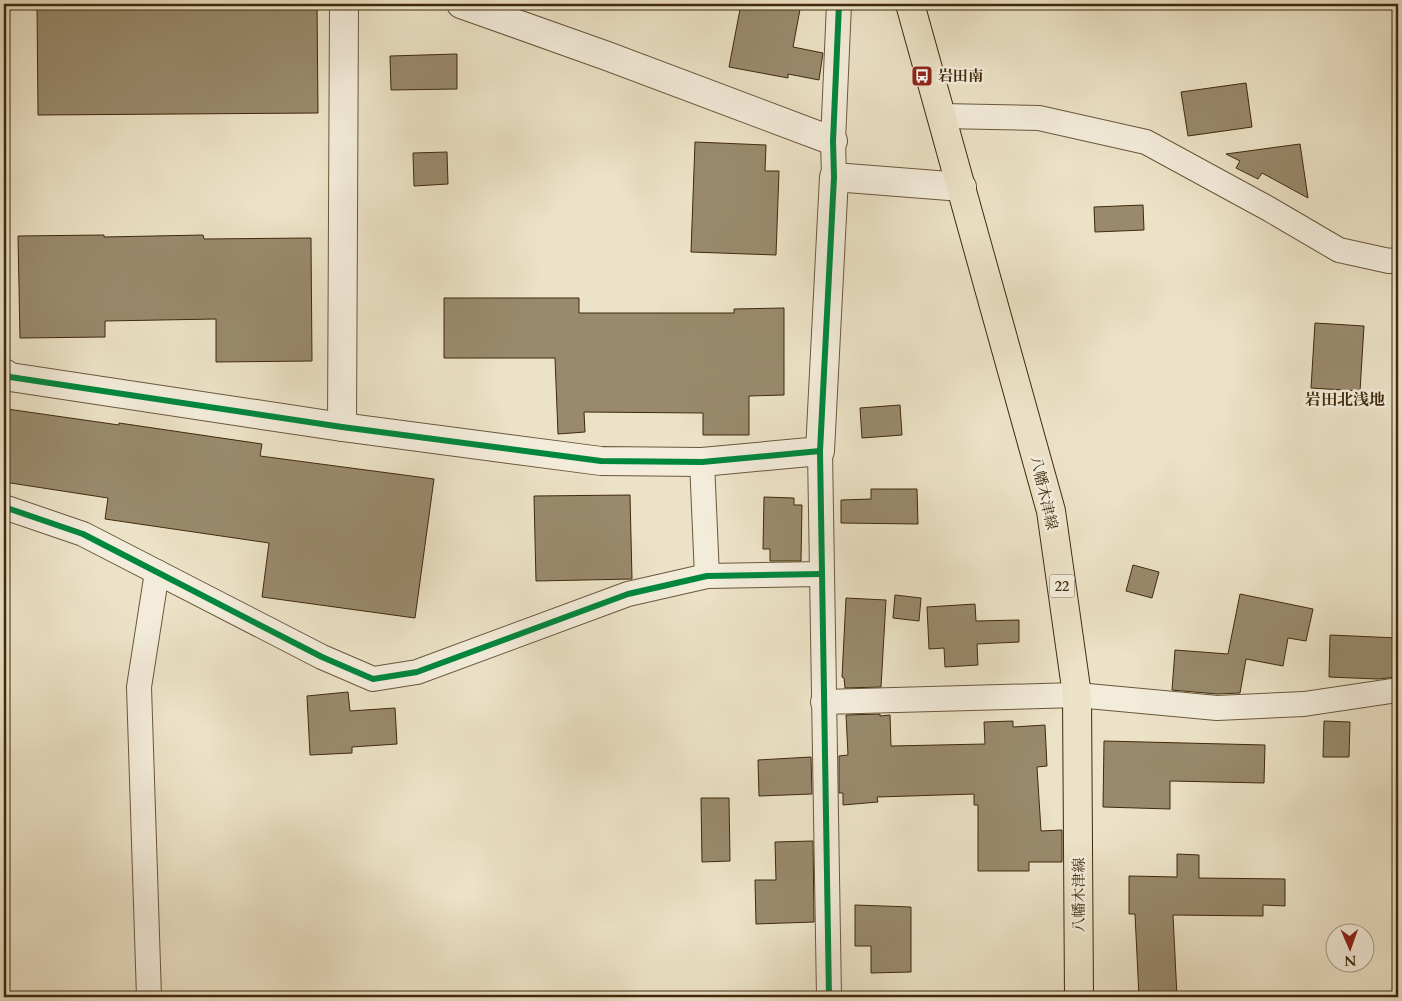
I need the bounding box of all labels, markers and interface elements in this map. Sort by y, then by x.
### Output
bus stop icon: 岩田南 [910,64,934,88]
place label: 岩田南 [938,66,983,86]
district label: 岩田北浅地 [1305,389,1385,411]
street label: 八幡木津線 [1026,454,1062,532]
road number: 22 [1050,574,1074,598]
street label: 八幡木津線 [1069,857,1089,933]
north arrow [1324,924,1374,974]
text: N [1344,951,1357,970]

